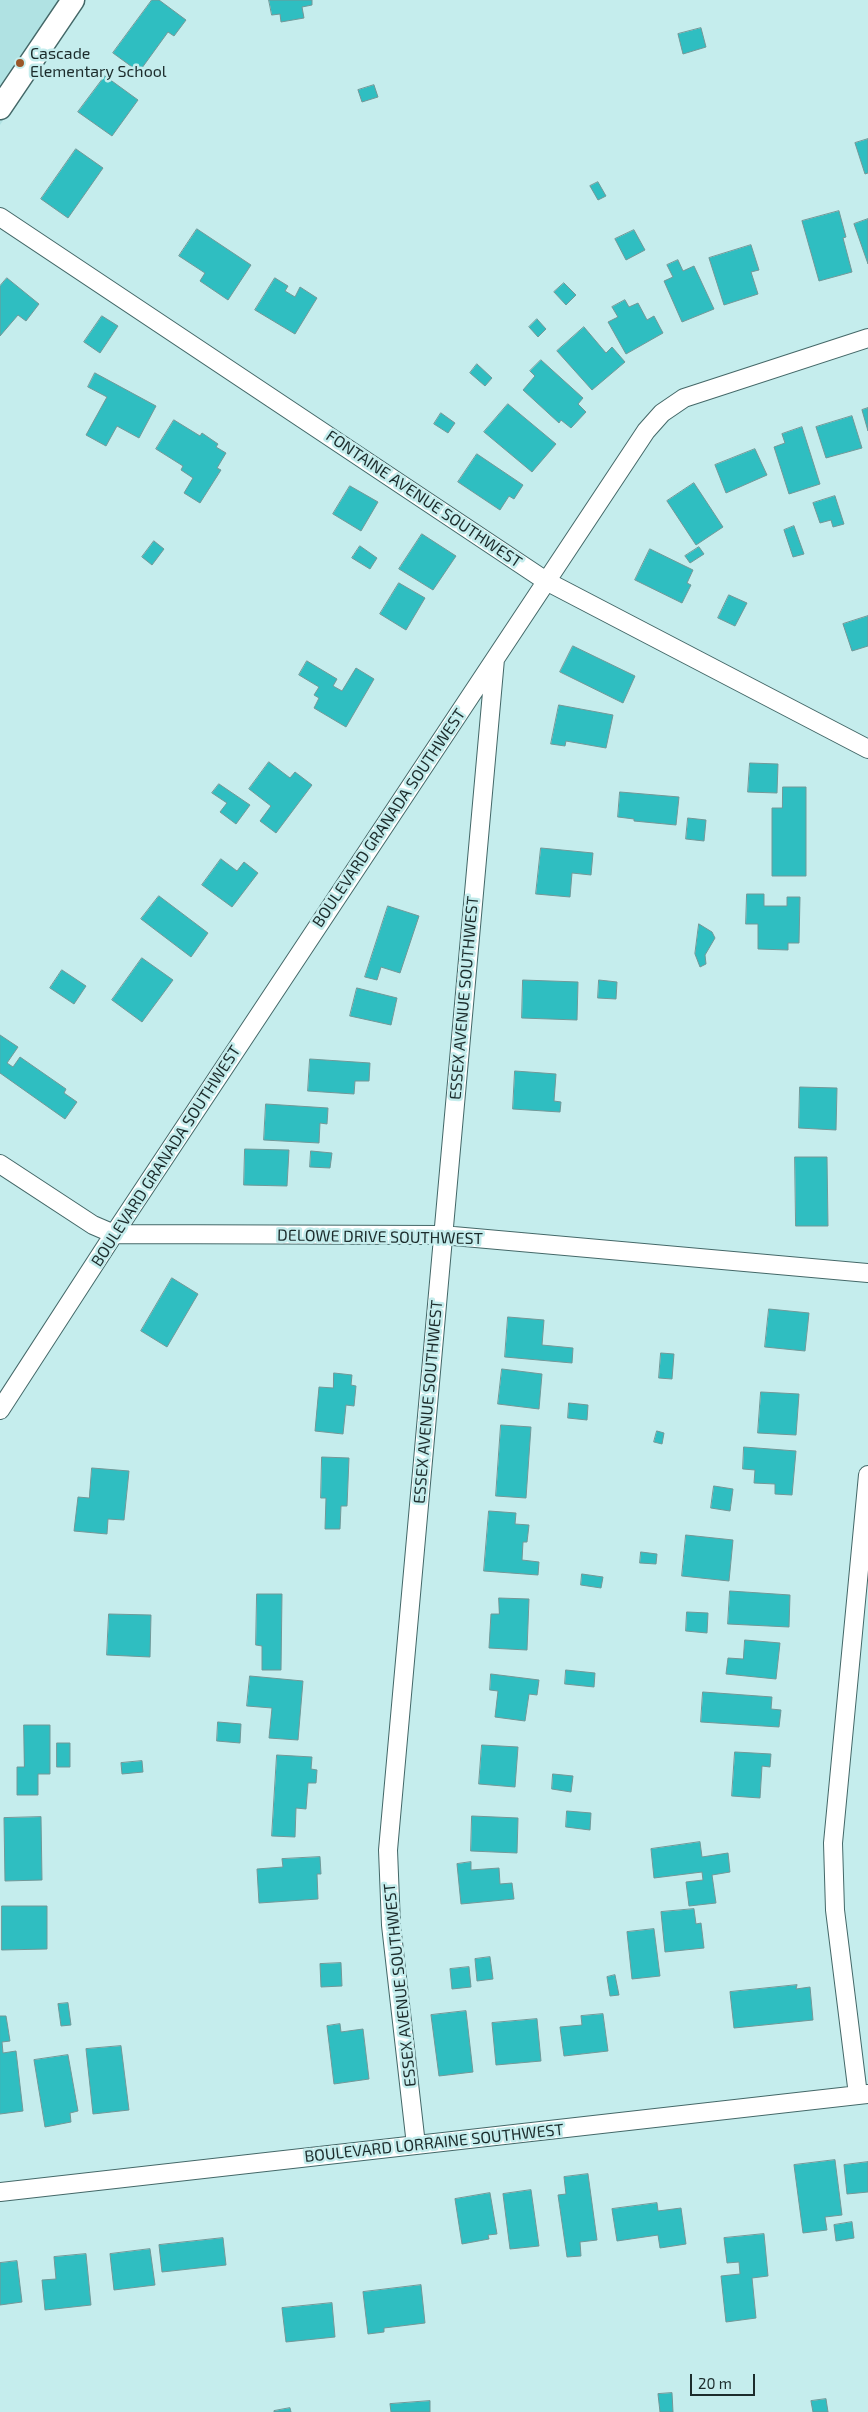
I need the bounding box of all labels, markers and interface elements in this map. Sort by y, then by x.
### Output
place label: Cascade Elementary School [30,44,167,82]
marker: Cascade Elementary School [14,57,26,69]
street label: FONTAINE AVENUE SOUTHWEST [322,426,526,572]
street label: BOULEVARD GRANADA SOUTHWEST [308,705,470,931]
street label: ESSEX AVENUE SOUTHWEST [446,895,482,1101]
street label: BOULEVARD GRANADA SOUTHWEST [87,1042,245,1270]
street label: DELOWE DRIVE SOUTHWEST [277,1226,483,1248]
street label: ESSEX AVENUE SOUTHWEST [410,1299,446,1505]
street label: ESSEX AVENUE SOUTHWEST [380,1882,420,2088]
street label: BOULEVARD LORRAINE SOUTHWEST [303,2120,565,2166]
scale bar [693,2364,758,2396]
text: 20 m [698,2374,732,2392]

